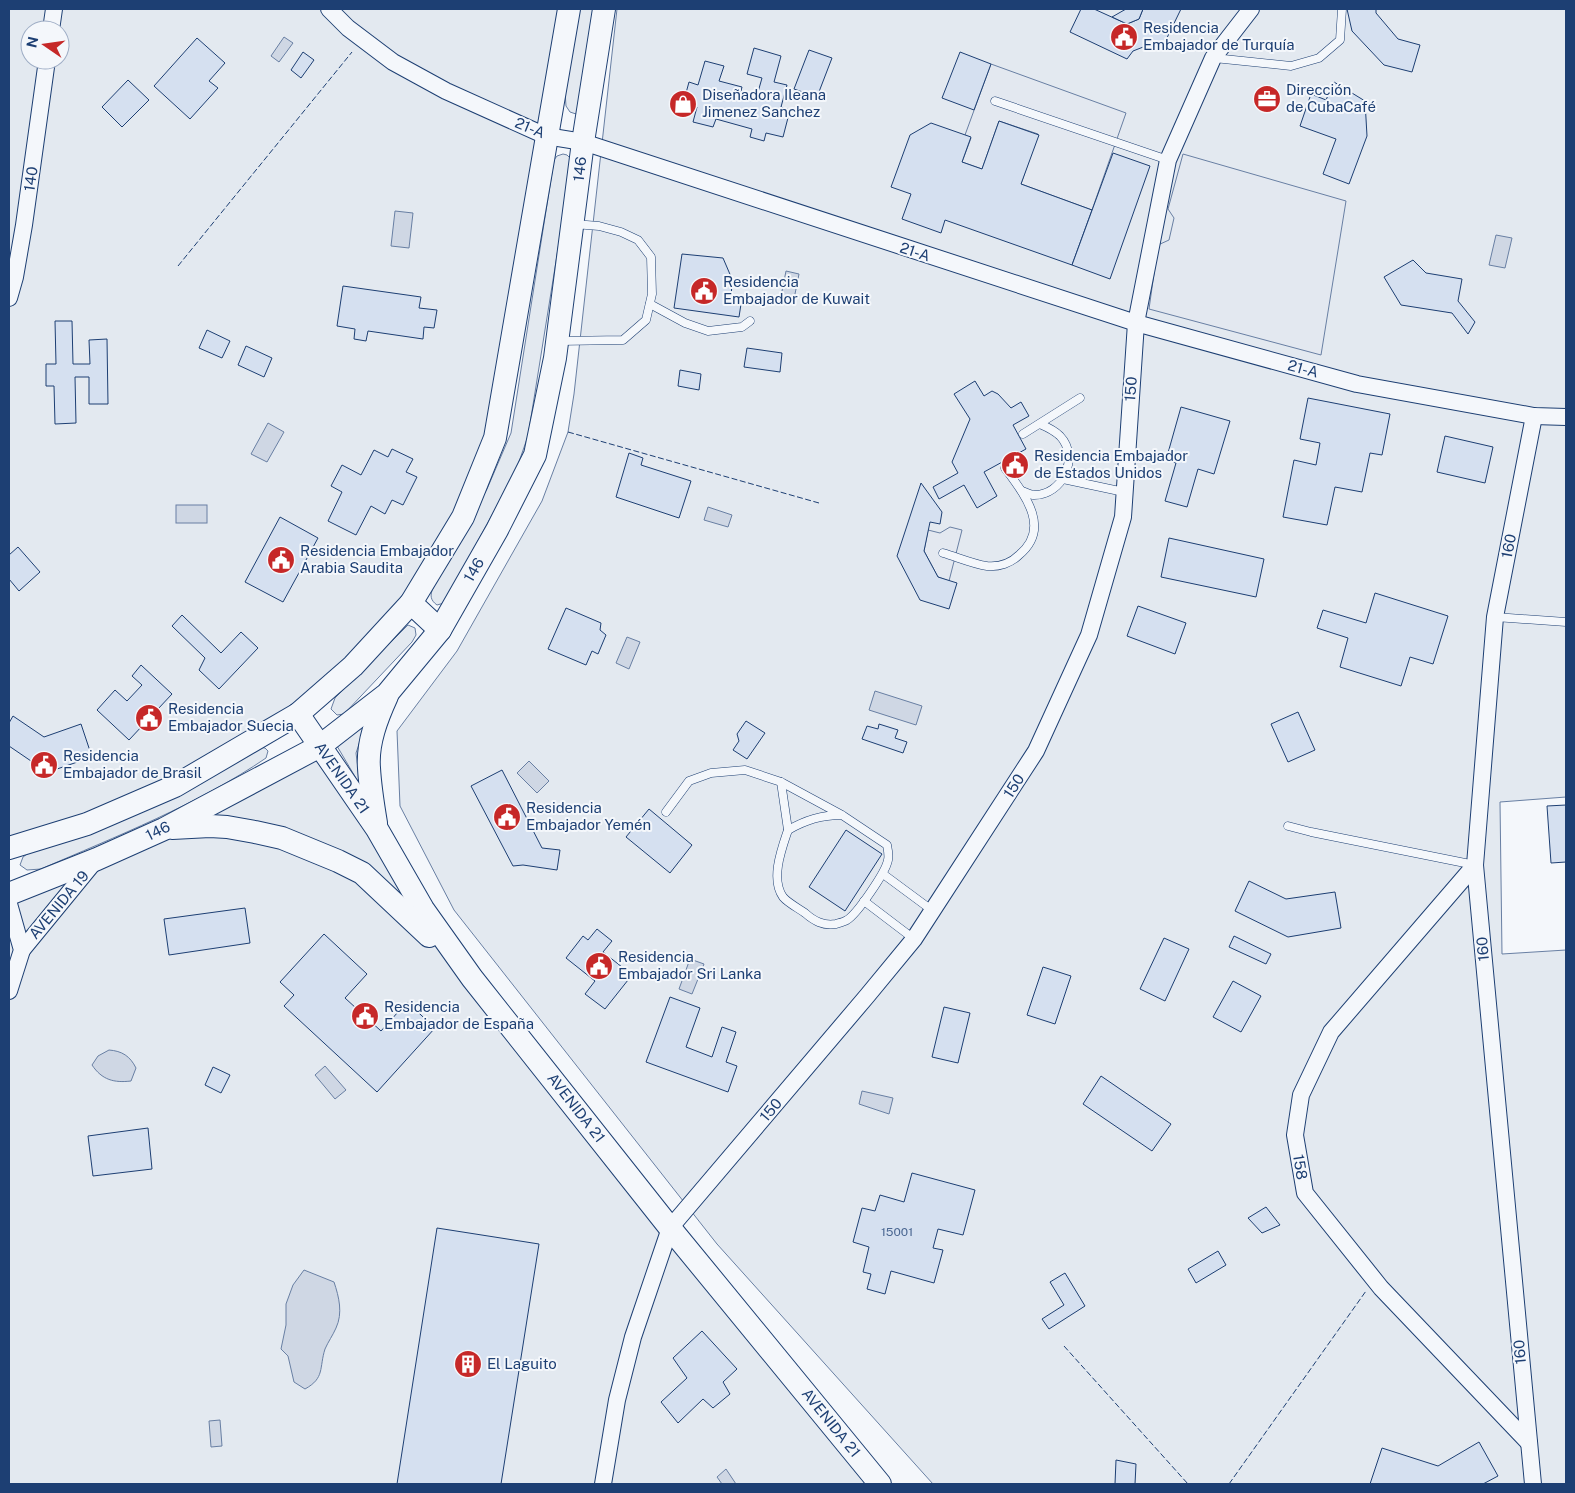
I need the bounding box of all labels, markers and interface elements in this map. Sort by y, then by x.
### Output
place label: Residencia Embajador de Turquía [1143,19,1294,53]
north arrow [20,20,70,70]
public building icon: Residencia Embajador de Turquía [1109,22,1139,52]
text: N [23,35,41,49]
place label: Dirección de CubaCafé [1286,81,1376,115]
office icon: Dirección de CubaCafé [1252,84,1282,114]
place label: Diseñadora Ileana Jimenez Sanchez [702,86,826,120]
shop icon: Diseñadora Ileana Jimenez Sanchez [668,89,698,119]
street label: 21-A [513,114,548,141]
street label: 146 [570,156,589,182]
street label: 140 [20,166,41,192]
street label: 21-A [898,239,933,265]
place label: Residencia Embajador de Kuwait [723,273,870,307]
public building icon: Residencia Embajador de Kuwait [689,276,719,306]
street label: 21-A [1286,356,1321,381]
street label: 150 [1121,376,1140,402]
place label: Residencia Embajador de Estados Unidos [1034,447,1188,481]
public building icon: Residencia Embajador de Estados Unidos [1000,450,1030,480]
street label: 160 [1498,532,1519,560]
place label: Residencia Embajador Arabia Saudita [300,542,454,576]
public building icon: Residencia Embajador Arabia Saudita [266,545,296,575]
street label: 146 [460,555,487,585]
place label: Residencia Embajador Suecia [168,700,294,734]
public building icon: Residencia Embajador Suecia [134,703,164,733]
street label: AVENIDA 21 [312,739,373,817]
place label: Residencia Embajador de Brasil [63,747,202,781]
public building icon: Residencia Embajador de Brasil [29,750,59,780]
street label: 150 [1000,771,1027,801]
place label: Residencia Embajador Yemén [526,799,651,833]
public building icon: Residencia Embajador Yemén [492,802,522,832]
street label: 146 [143,817,173,844]
street label: AVENIDA 19 [25,867,92,942]
street label: 160 [1473,936,1492,962]
place label: Residencia Embajador Sri Lanka [618,948,762,982]
public building icon: Residencia Embajador Sri Lanka [584,951,614,981]
place label: Residencia Embajador de España [384,998,534,1032]
public building icon: Residencia Embajador de España [350,1001,380,1031]
street label: AVENIDA 21 [544,1070,609,1146]
street label: 150 [756,1095,785,1125]
street label: 158 [1290,1153,1311,1181]
house number: 15001 [881,1225,913,1239]
street label: 160 [1510,1339,1529,1365]
building icon: El Laguito [453,1349,483,1379]
place label: El Laguito [487,1355,557,1372]
street label: AVENIDA 21 [799,1385,864,1460]

